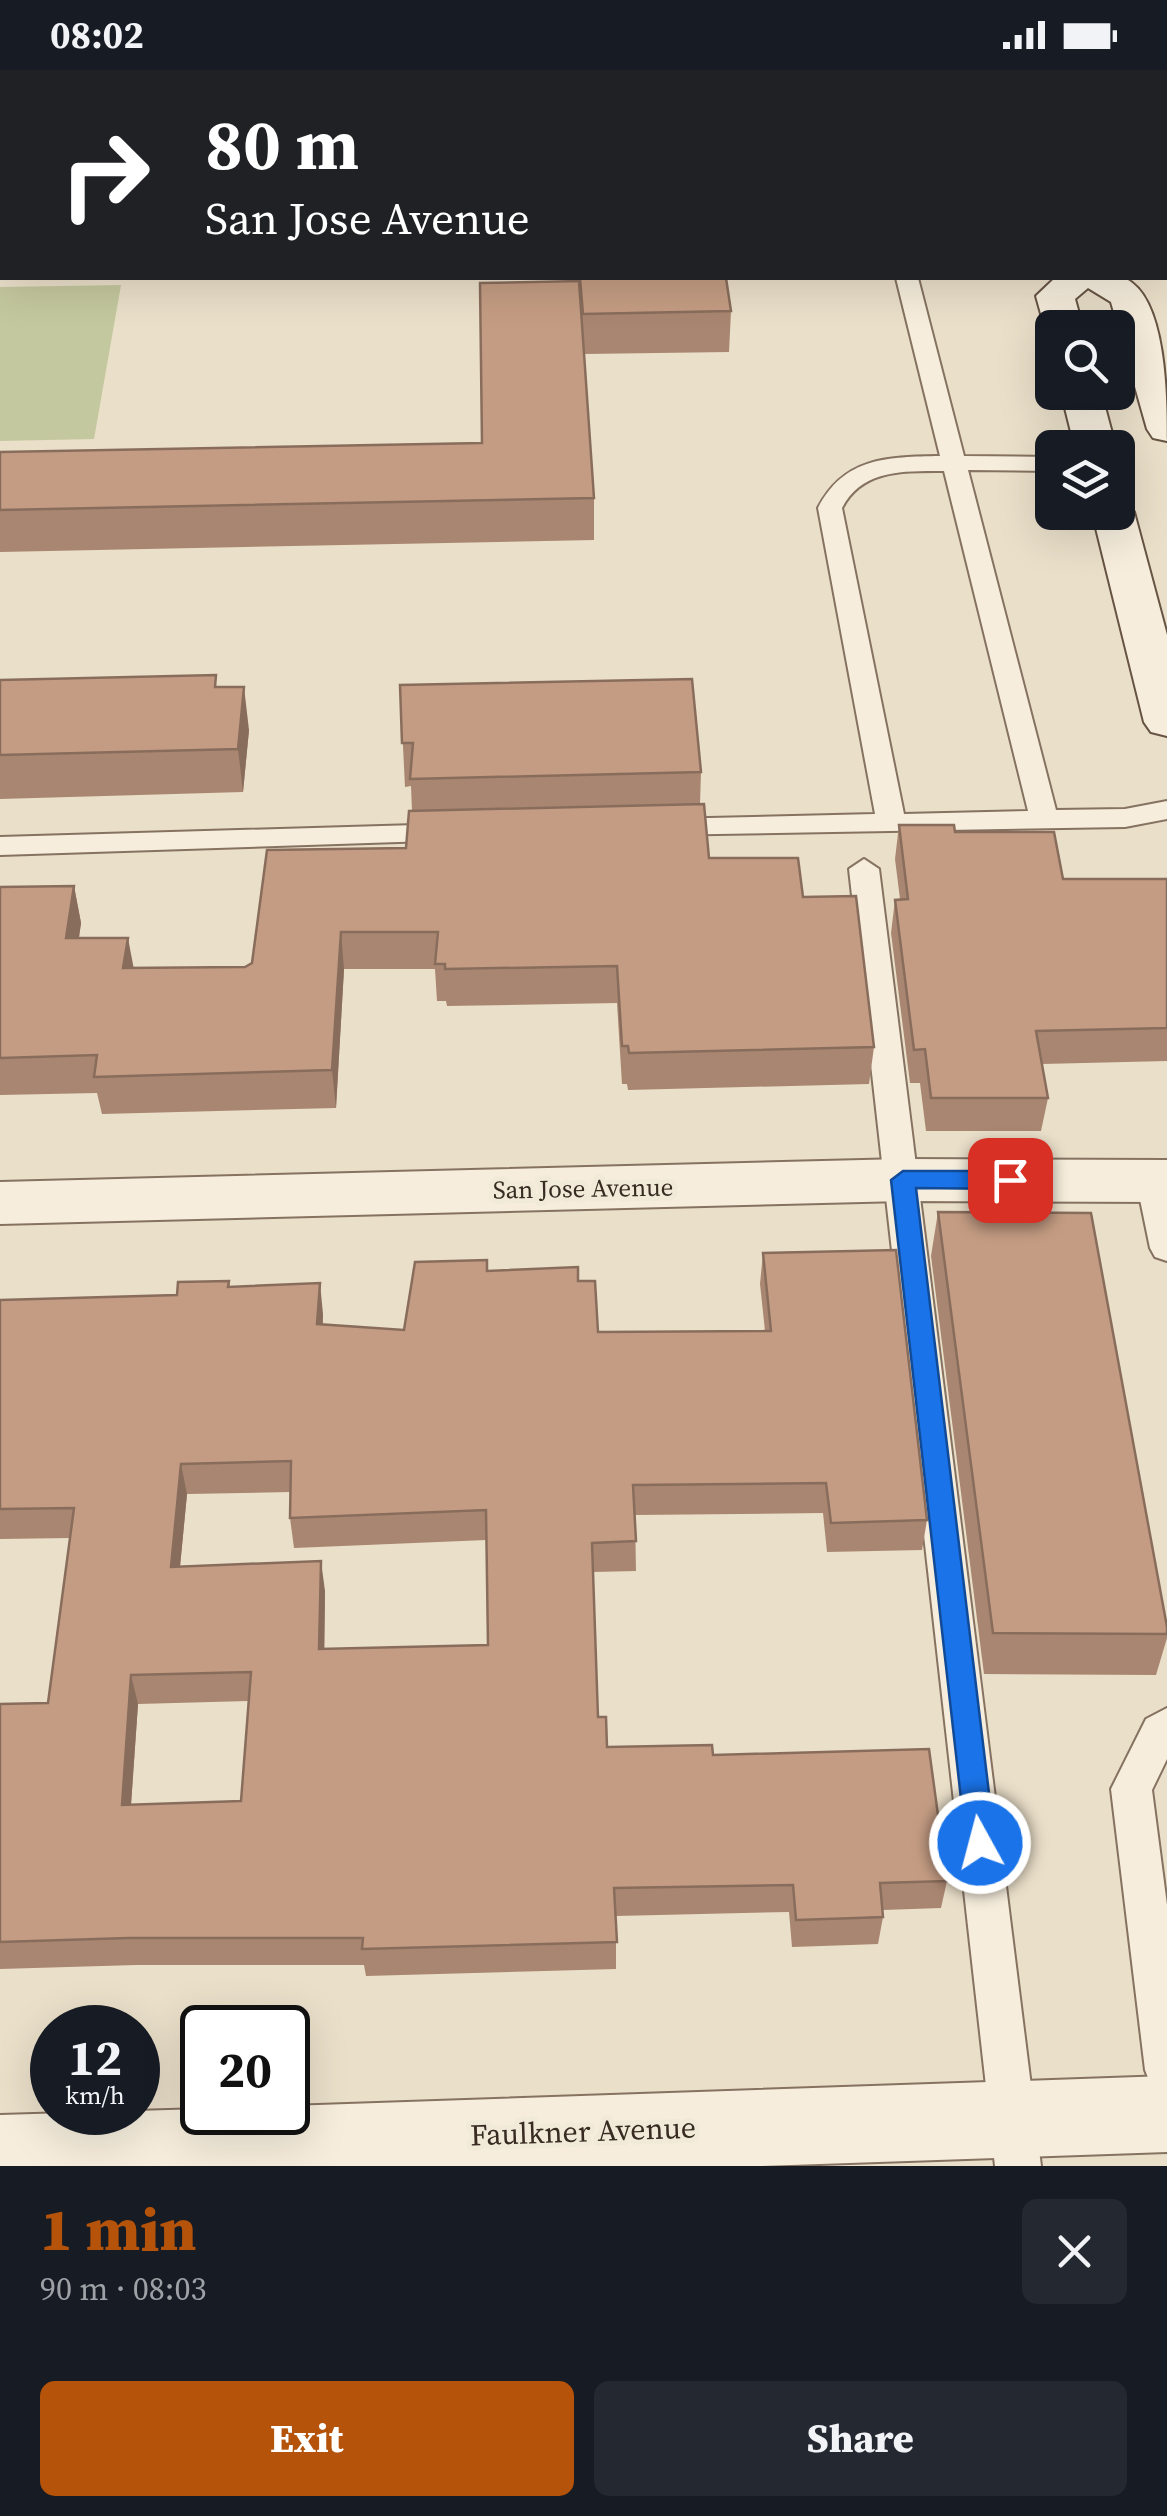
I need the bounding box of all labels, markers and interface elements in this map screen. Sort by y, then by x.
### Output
text: 08:02 [50,9,144,61]
text: 80 m [205,96,359,192]
icon: right [40,110,170,240]
text: San Jose Avenue [205,187,530,249]
map controls [1035,310,1135,530]
button: search [1035,310,1135,410]
button: layers [1035,430,1135,530]
pin [968,1138,1053,1223]
icon: arrive [983,1153,1038,1208]
street label: San Jose Avenue [492,1169,674,1207]
position arrow [928,1791,1032,1895]
speed limit sign: 20 [180,2005,310,2135]
text: 12 [68,2023,122,2092]
text: km/h [65,2078,125,2112]
street label: Faulkner Avenue [469,2107,697,2155]
text: 1 min [40,2188,196,2270]
button: close [1022,2199,1127,2304]
text: 90 m · 08:03 [40,2267,206,2311]
button: Exit [40,2381,574,2496]
button: Share [594,2381,1127,2496]

